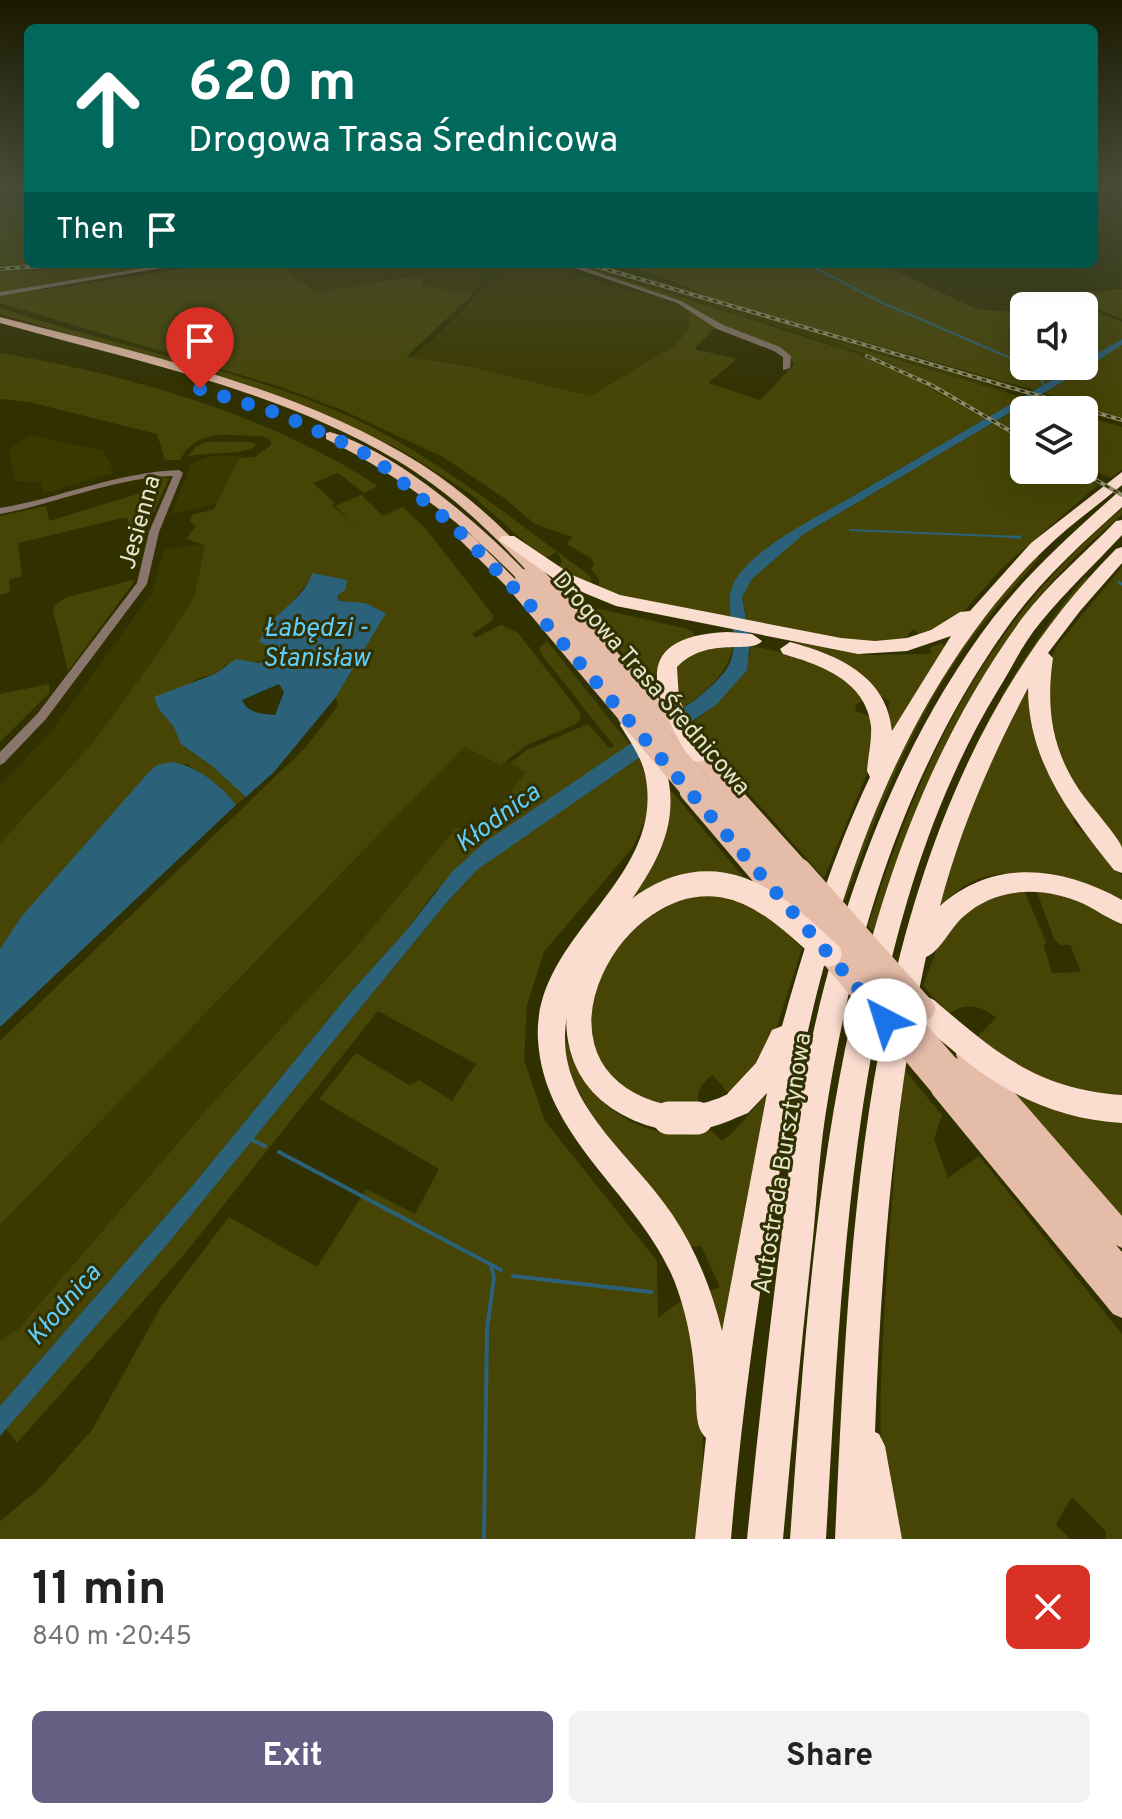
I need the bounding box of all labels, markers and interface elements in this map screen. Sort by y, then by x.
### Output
text: 620 m [188,50,357,120]
icon: ahead [56,56,160,160]
text: Drogowa Trasa Średnicowa [188,119,618,165]
icon: arrive [140,208,184,252]
text: Then [56,212,124,249]
map controls [1010,292,1098,484]
button: sound [1010,292,1098,380]
pin [166,307,234,389]
icon: arrive [178,319,222,363]
button: layers [1010,396,1098,484]
street label: Jesienna [113,472,169,573]
street label: Drogowa Trasa Średnicowa [545,565,757,802]
water label: Łabędzi - Stanisław [263,613,372,676]
water label: Kłodnica [449,777,548,861]
position arrow [843,978,927,1062]
street label: Autostrada Bursztynowa [748,1030,819,1296]
water label: Kłodnica [21,1258,110,1353]
text: 11 min [32,1561,166,1621]
button: close [1006,1565,1090,1649]
text: 840 m · 20:45 [32,1621,192,1654]
button: Exit [32,1711,553,1803]
button: Share [569,1711,1090,1803]

